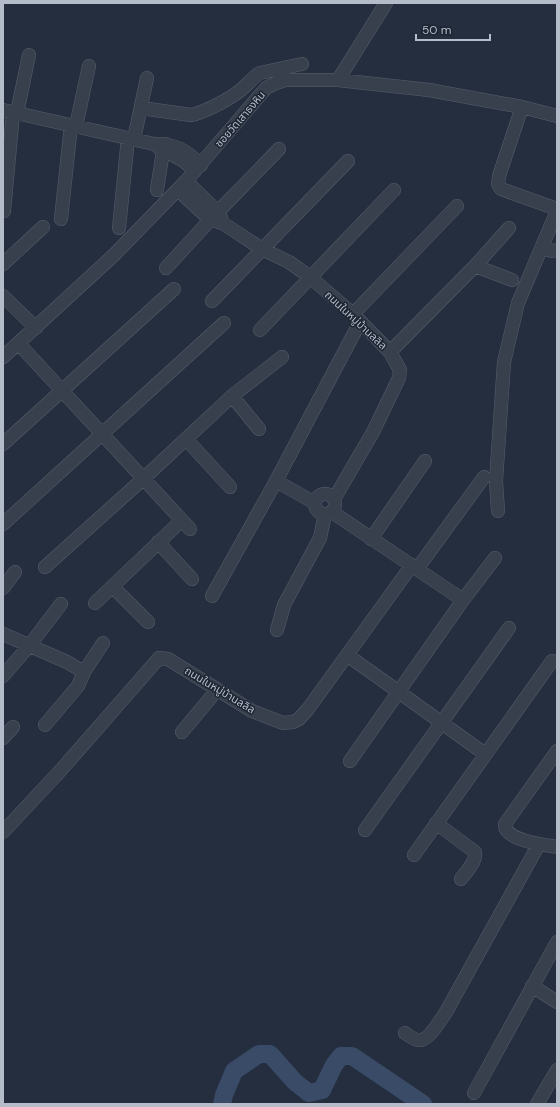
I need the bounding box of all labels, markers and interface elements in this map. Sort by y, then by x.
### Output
scale bar [416,16,490,42]
text: 50 m [422,22,451,38]
street label: ซอยวัดเสาธงหิน [212,88,268,150]
street label: ถนนในหมู่บ้านลลิล [322,288,390,352]
street label: ถนนในหมู่บ้านลลิล [182,663,258,717]

